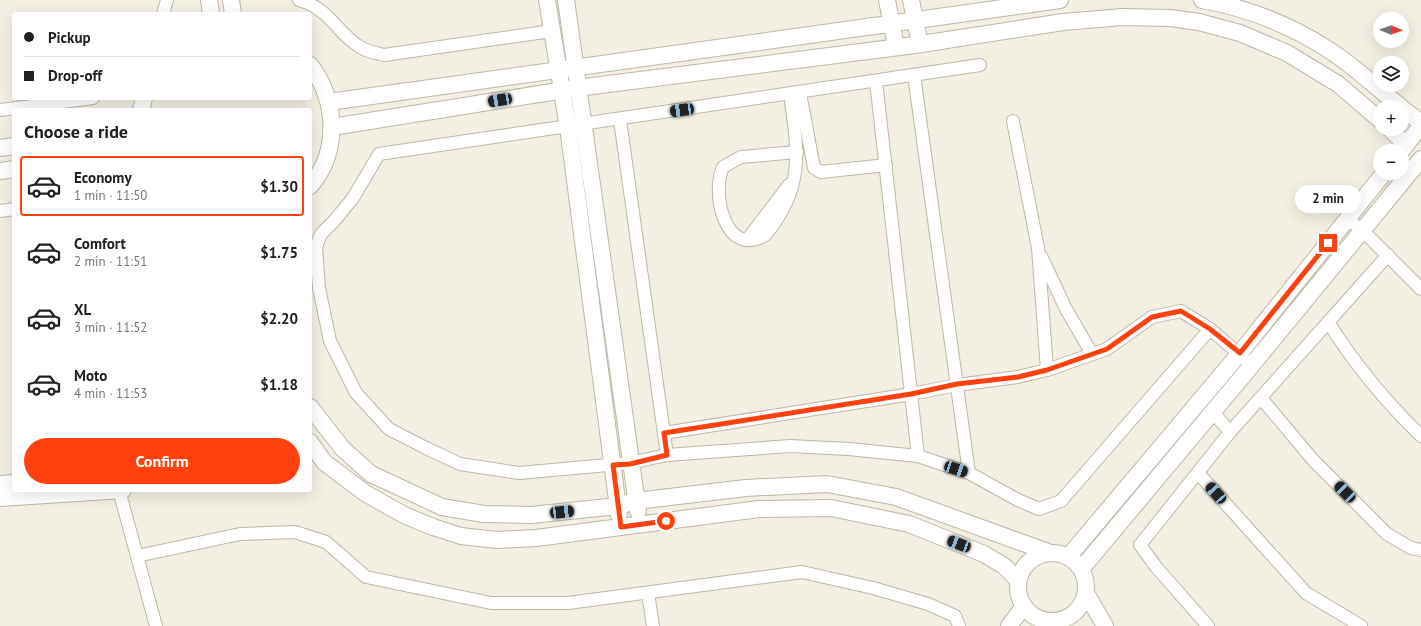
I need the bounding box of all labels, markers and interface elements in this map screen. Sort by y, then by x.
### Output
north arrow [1373,12,1409,48]
map controls [1373,12,1409,180]
text: Pickup [48,28,91,47]
button: layers [1373,56,1409,92]
text: Drop-off [48,66,102,85]
car [487,92,513,108]
button: + [1373,100,1409,136]
car [669,102,695,118]
text: Choose a ride [24,120,128,143]
button: − [1373,144,1409,180]
icon: car [26,168,62,204]
text: Economy [74,168,132,187]
text: $1.30 [260,177,298,196]
callout: 2 min [1295,185,1361,213]
text: 1 min · 11:50 [74,187,147,204]
text: 2 min [1312,190,1344,207]
icon: car [26,234,62,270]
text: Comfort [74,234,126,253]
route end [1319,234,1337,252]
text: $1.75 [260,243,298,262]
text: 2 min · 11:51 [74,253,147,270]
icon: car [26,300,62,336]
text: XL [74,300,91,319]
text: $2.20 [260,309,298,328]
text: 3 min · 11:52 [74,319,147,336]
icon: car [26,366,62,402]
text: Moto [74,366,107,385]
text: $1.18 [260,375,298,394]
text: 4 min · 11:53 [74,385,147,402]
button: Confirm [24,438,300,484]
car [943,460,969,478]
car [1332,479,1358,505]
car [1204,480,1228,506]
car [549,505,575,519]
route start [657,512,675,530]
car [946,534,972,554]

